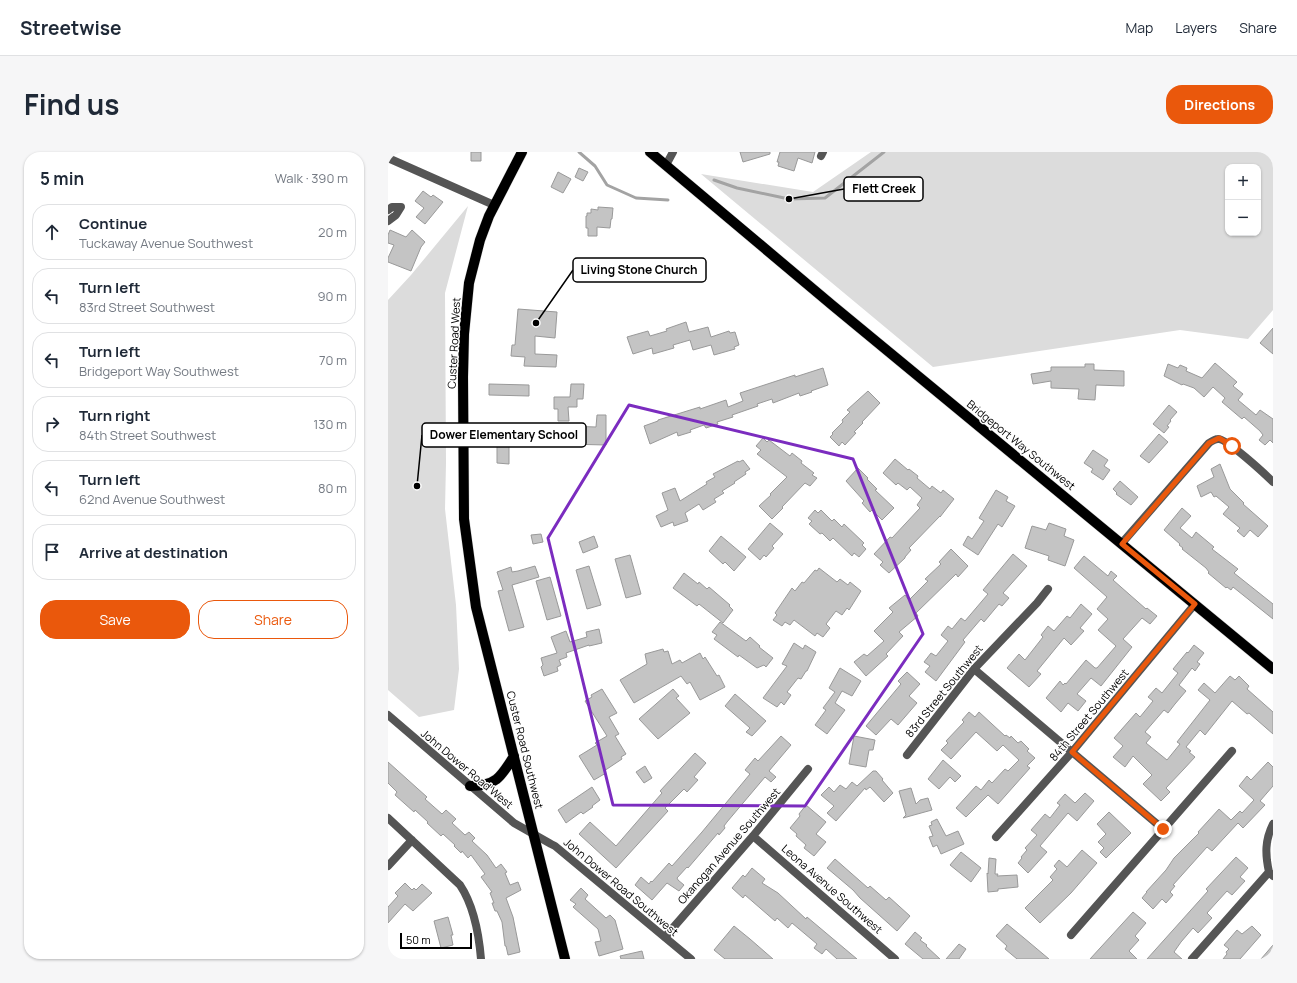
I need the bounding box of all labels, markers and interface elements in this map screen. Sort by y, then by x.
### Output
text: Streetwise [20,15,122,41]
text: Map [1125,18,1153,37]
text: Layers [1175,18,1217,37]
text: Share [1239,18,1277,37]
text: Find us [24,85,119,123]
button: Directions [1166,85,1273,124]
map controls [1225,164,1261,236]
button: + [1225,164,1261,200]
text: 5 min [40,167,84,190]
text: Walk · 390 m [275,169,348,187]
callout: Flett Creek [844,177,923,201]
text: Flett Creek [852,180,916,197]
button: − [1225,200,1261,236]
text: Continue [79,213,147,234]
icon: ahead [41,221,63,243]
text: 20 m [318,223,347,241]
text: Tuckaway Avenue Southwest [79,234,253,252]
callout: Living Stone Church [573,258,706,282]
text: Living Stone Church [580,261,698,278]
text: Turn left [79,277,141,298]
icon: left [41,285,63,307]
text: 90 m [317,287,347,305]
street label: Custer Road West [444,297,463,389]
text: 83rd Street Southwest [79,298,215,316]
text: Turn left [79,341,141,362]
icon: left [41,349,63,371]
text: 70 m [319,351,347,369]
text: Bridgeport Way Southwest [79,362,239,380]
street label: Bridgeport Way Southwest [964,396,1079,493]
text: Turn right [79,405,150,426]
icon: right [41,413,63,435]
text: 130 m [313,415,347,433]
callout: Dower Elementary School [422,423,586,447]
text: 84th Street Southwest [79,426,216,444]
text: Dower Elementary School [430,426,578,443]
route start [1223,437,1241,455]
text: Turn left [79,469,141,490]
icon: left [41,477,63,499]
text: 80 m [318,479,347,497]
text: 62nd Avenue Southwest [79,490,225,508]
icon: arrive [41,541,63,563]
text: Arrive at destination [79,542,228,563]
button: Save [40,600,190,639]
button: Share [198,600,348,639]
street label: 83rd Street Southwest [902,641,986,740]
street label: 84th Street Southwest [1046,665,1132,764]
street label: Custer Road Southwest [504,689,547,810]
street label: John Dower Road West [418,726,517,812]
street label: Okanogan Avenue Southwest [674,784,783,907]
route end [1154,820,1172,838]
street label: John Dower Road Southwest [561,834,682,939]
street label: Leona Avenue Southwest [779,841,886,937]
scale bar [400,931,472,950]
text: 50 m [406,932,431,947]

